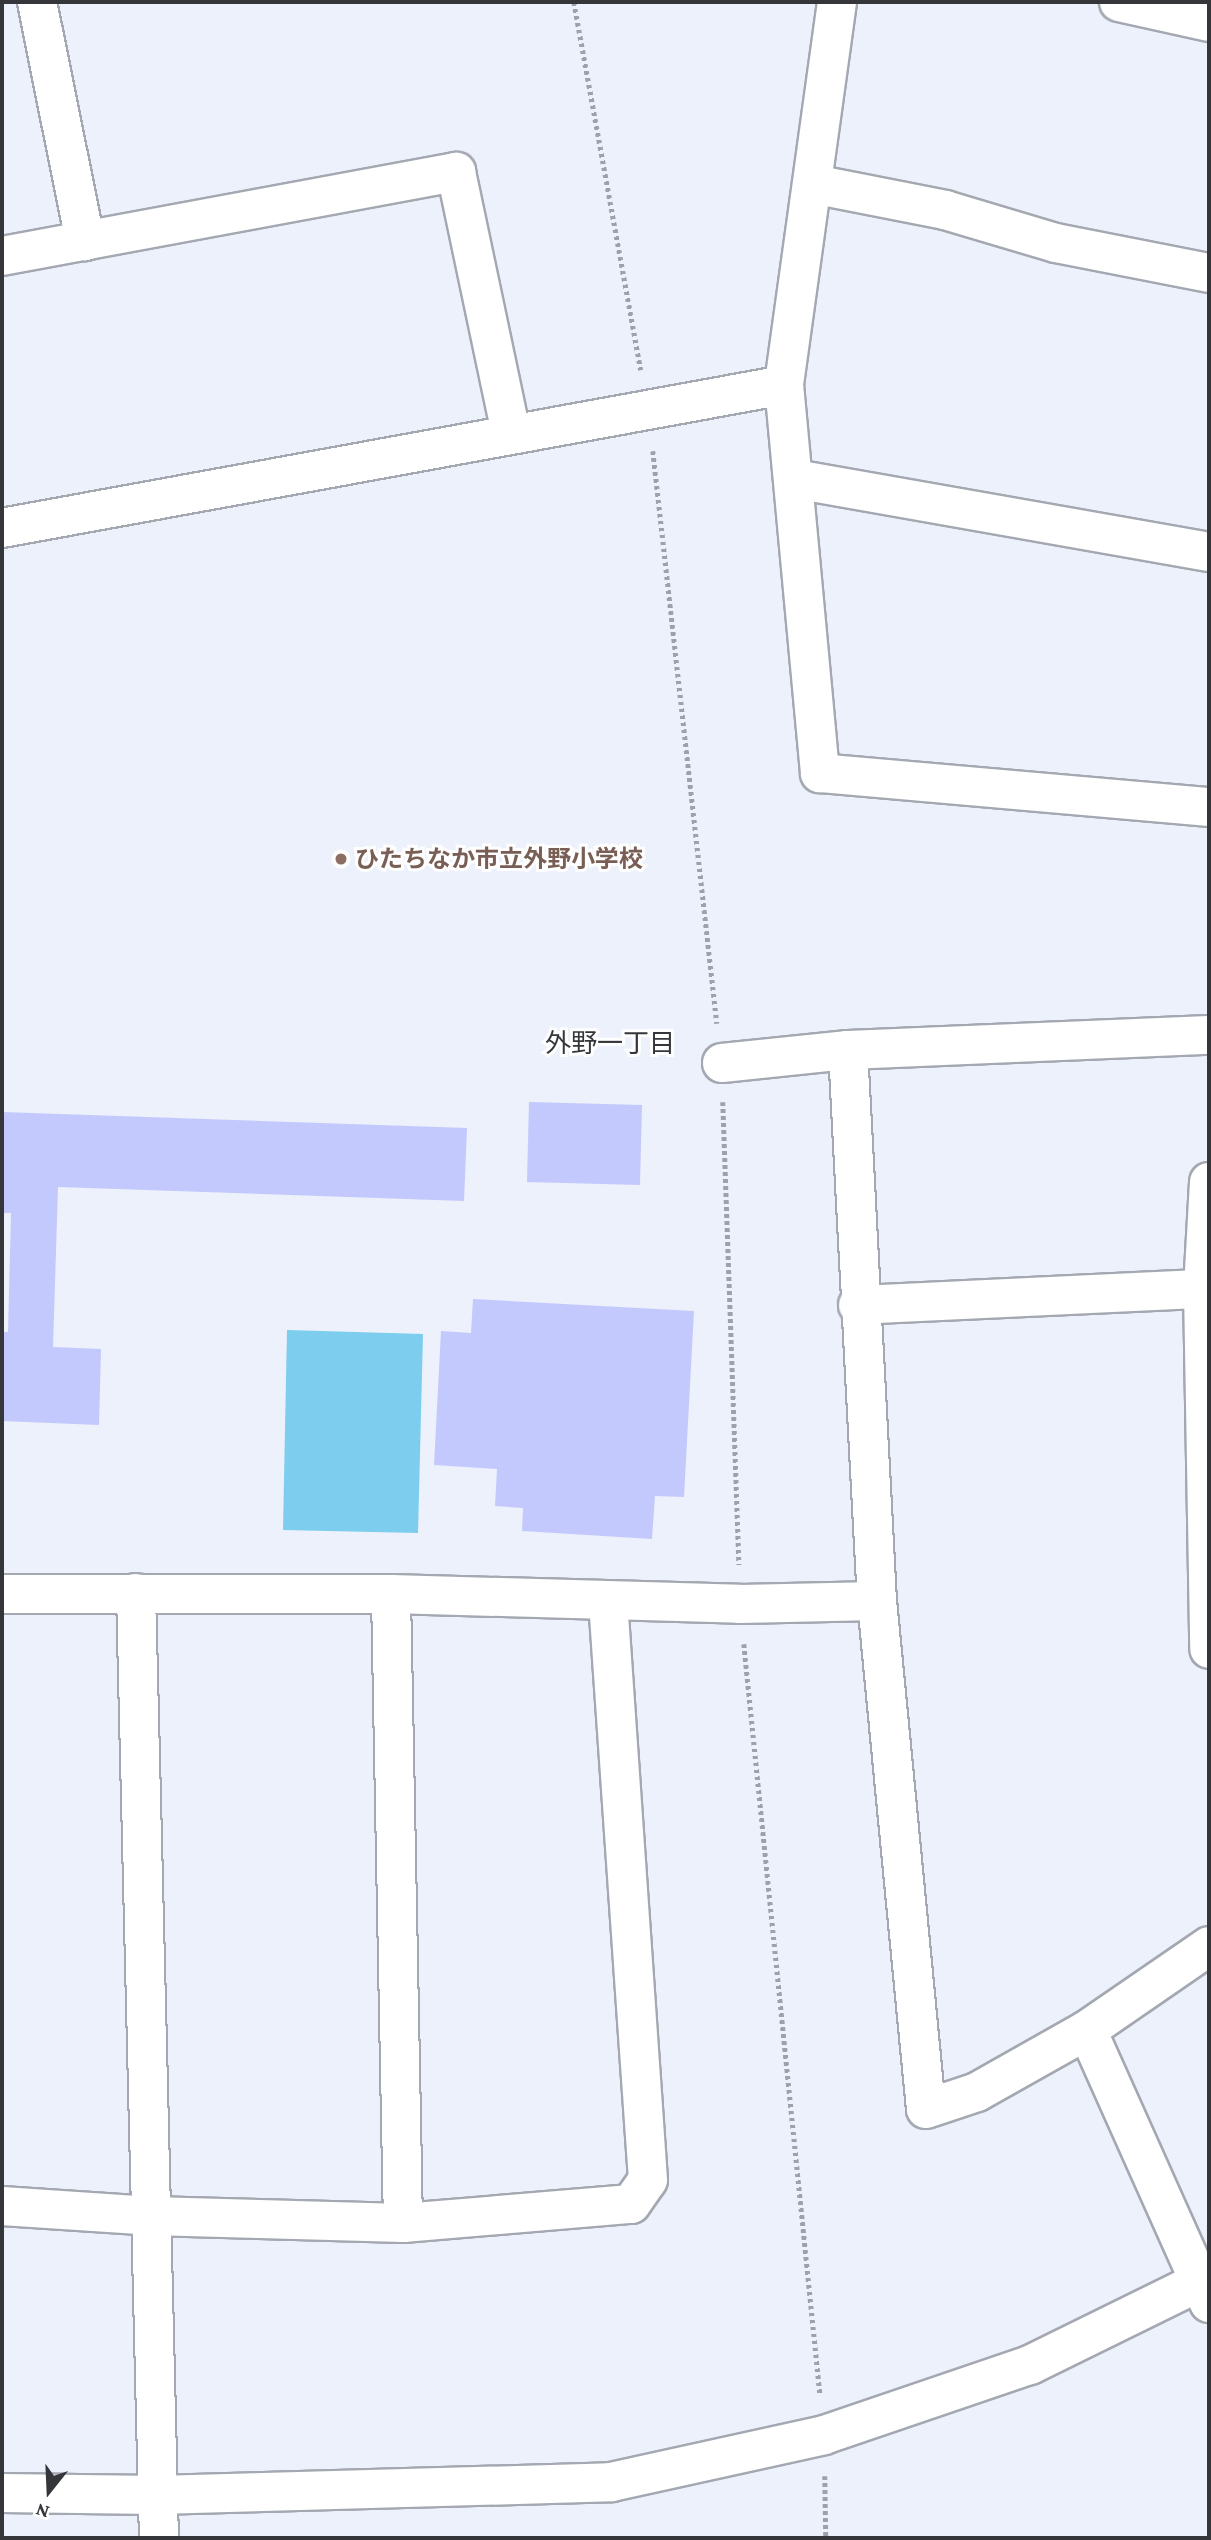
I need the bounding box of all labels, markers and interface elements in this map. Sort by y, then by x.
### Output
place label: ひたちなか市立外野小学校 [355,845,643,873]
marker: ひたちなか市立外野小学校 [333,851,349,867]
district label: 外野一丁目 [545,1028,675,1060]
north arrow [14,2456,84,2526]
text: N [33,2499,52,2523]

